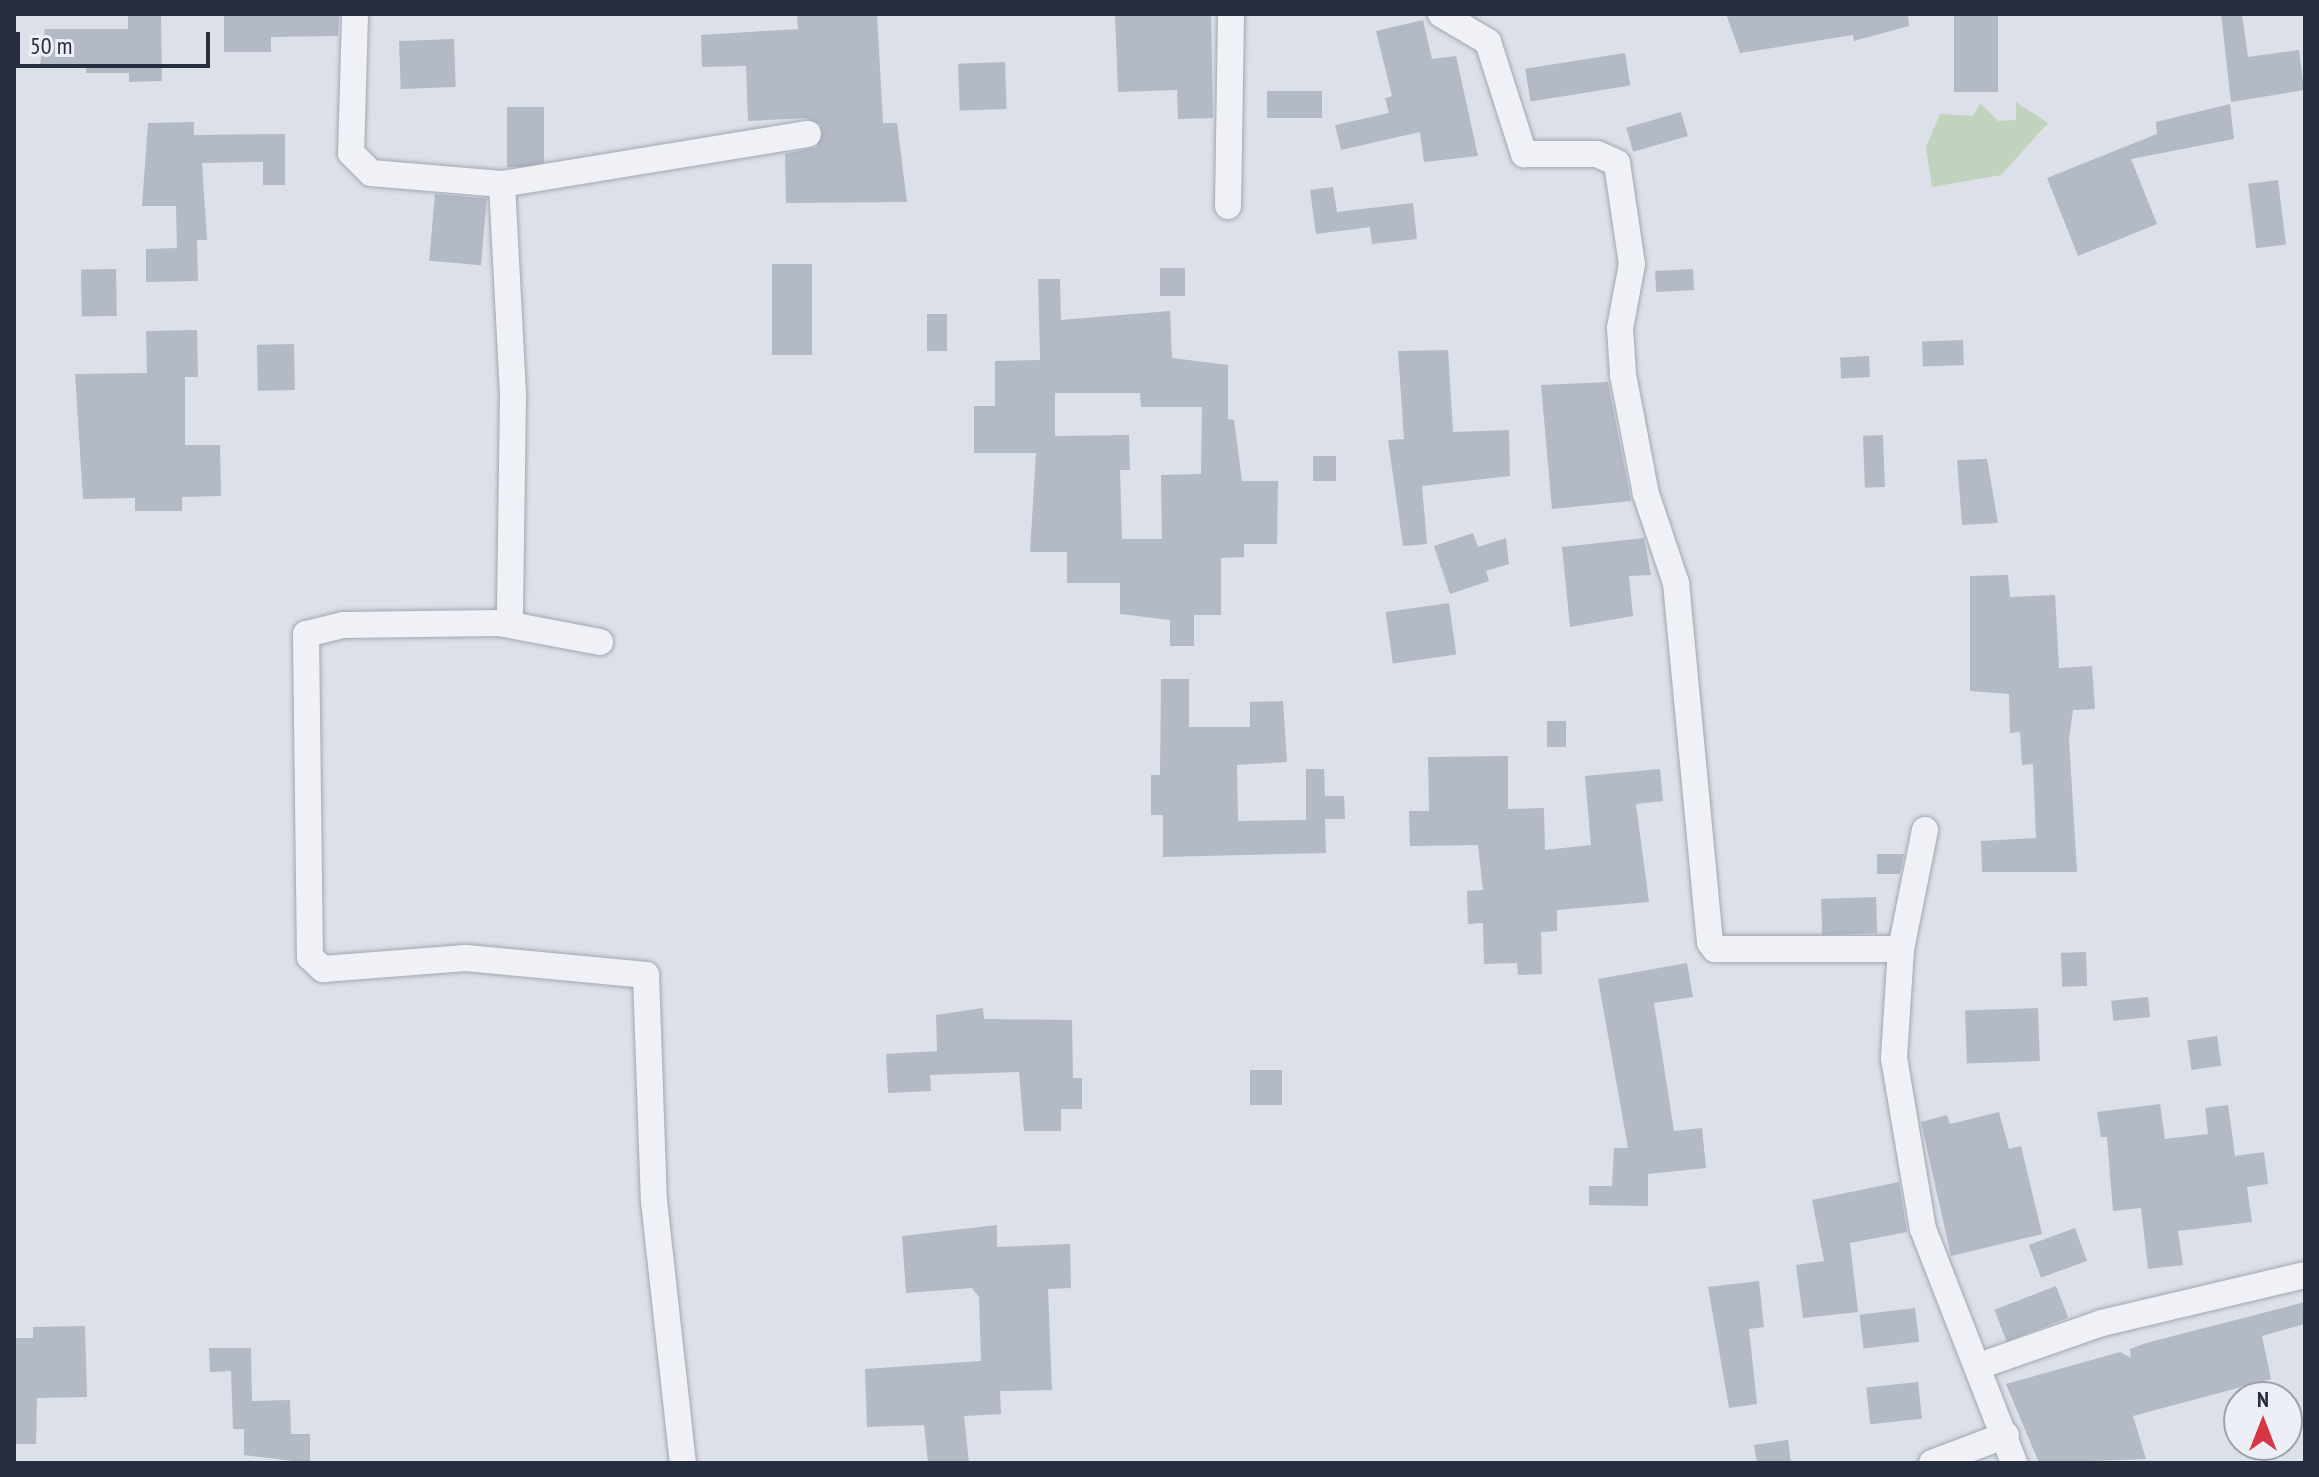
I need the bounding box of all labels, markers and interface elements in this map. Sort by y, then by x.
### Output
scale bar [20,16,214,66]
text: 50 m [30,30,72,61]
north arrow [2223,1381,2303,1461]
text: N [2257,1385,2269,1413]

